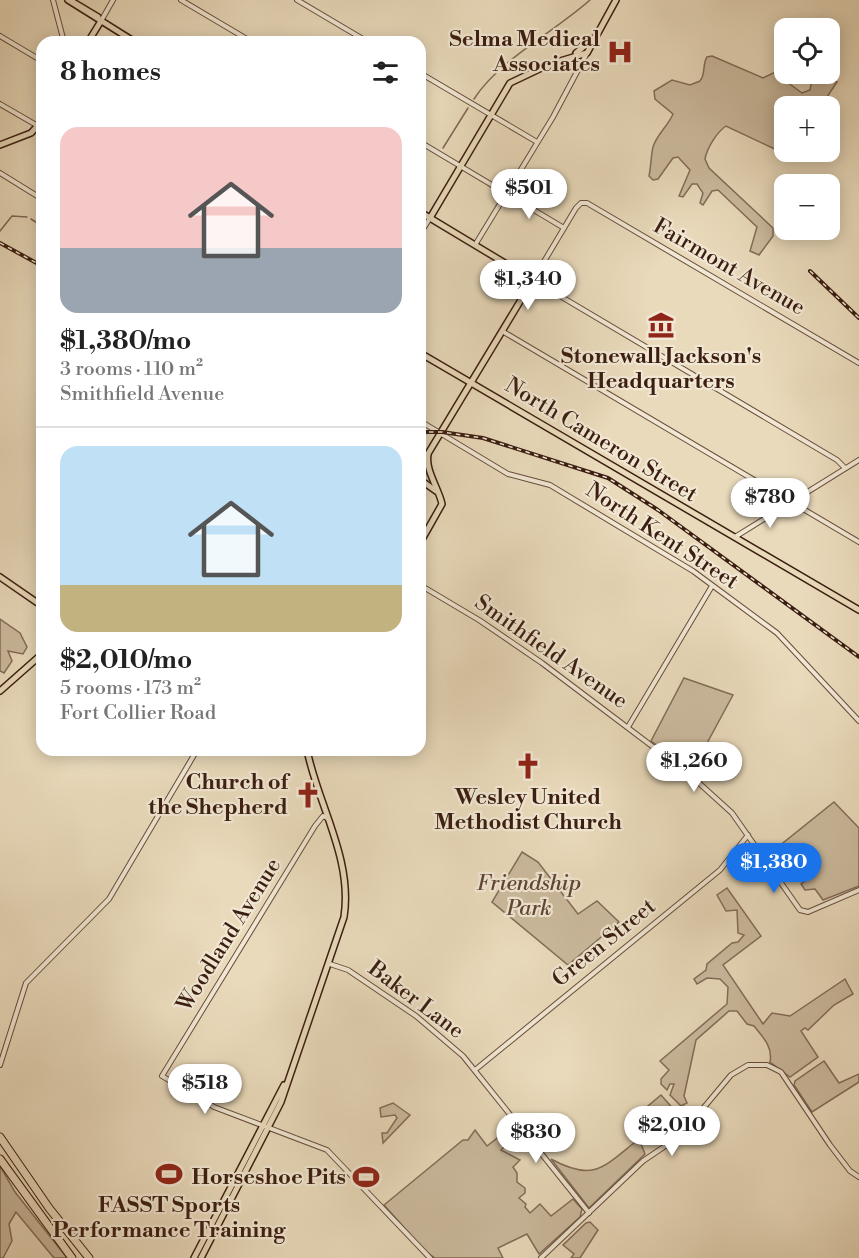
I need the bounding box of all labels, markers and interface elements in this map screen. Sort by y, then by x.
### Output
map controls [774,18,840,240]
button: locate [774,18,840,84]
place label: Selma Medical Associates [449,26,600,78]
hospital icon: Selma Medical Associates [605,37,635,67]
text: 8 homes [60,56,161,88]
icon: filters [369,56,402,89]
button: + [774,96,840,162]
icon: home [177,166,285,274]
pin: $501 [493,169,565,220]
button: − [774,174,840,240]
text: $501 [505,176,553,201]
street label: Fairmont Avenue [648,213,810,321]
pin: $1,340 [479,260,577,311]
text: $1,340 [494,267,562,292]
museum icon: Stonewall Jackson's Headquarters [646,310,676,340]
text: $1,380/mo [60,325,191,357]
place label: Stonewall Jackson's Headquarters [561,343,761,395]
text: 3 rooms · 110 m² [60,357,203,382]
street label: North Cameron Street [500,372,702,508]
text: Smithfield Avenue [60,382,224,407]
street label: North Kent Street [581,477,744,596]
pin: $780 [734,478,806,529]
icon: home [177,485,285,593]
text: $780 [745,485,795,510]
street label: Smithfield Avenue [469,589,633,715]
text: $2,010/mo [60,644,192,676]
text: 5 rooms · 173 m² [60,676,201,701]
text: Fort Collier Road [60,701,216,726]
pin: $1,260 [645,742,743,793]
text: $1,260 [660,749,728,774]
church icon: Wesley United Methodist Church [513,751,543,781]
place label: Church of the Shepherd [148,769,291,821]
church icon: Church of the Shepherd [293,780,323,810]
place label: Wesley United Methodist Church [434,784,622,836]
pin: $1,380 [725,843,823,894]
text: $1,380 [740,850,808,875]
street label: Woodland Avenue [170,853,287,1018]
park label: Friendship Park [477,870,581,922]
street label: Green Street [547,893,661,993]
street label: Baker Lane [362,955,469,1045]
pin: $518 [169,1064,241,1115]
text: $518 [182,1071,228,1096]
pin: $2,010 [623,1106,721,1157]
pin: $830 [500,1113,572,1164]
text: $2,010 [638,1113,706,1138]
text: $830 [510,1120,562,1145]
sports icon: FASST Sports Performance Training [154,1159,184,1189]
sports icon: Horseshoe Pits [351,1162,381,1192]
place label: Horseshoe Pits [191,1164,346,1191]
place label: FASST Sports Performance Training [53,1192,286,1244]

